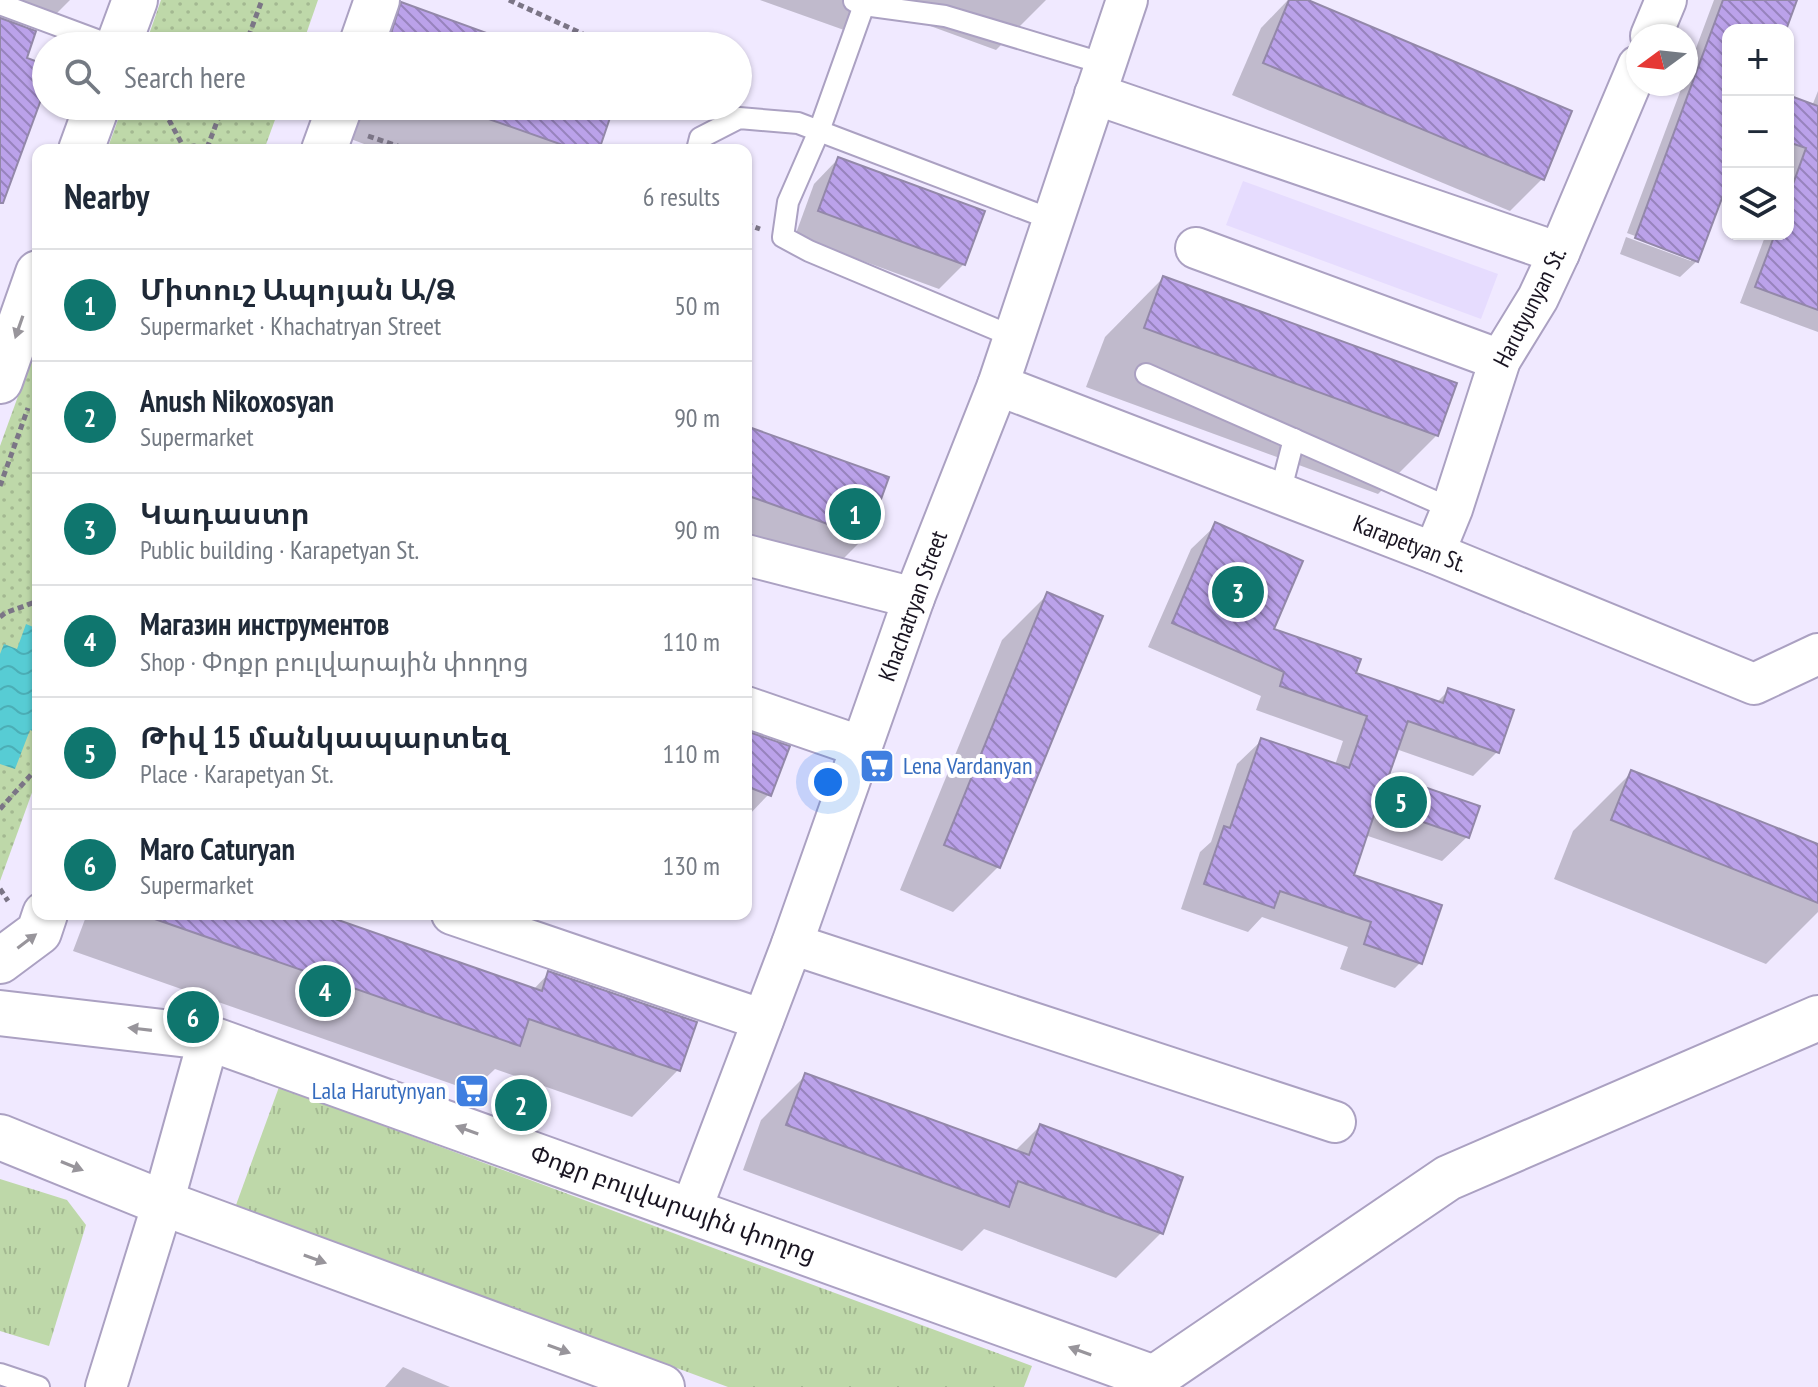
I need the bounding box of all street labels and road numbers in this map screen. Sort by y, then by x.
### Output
street label: Harutyunyan St. [1486,241,1573,372]
street label: Karapetyan St. [1349,508,1471,579]
street label: Khachatryan Street [871,526,954,685]
street label: Փոքր բուլվարային փողոց [526,1137,820,1270]

